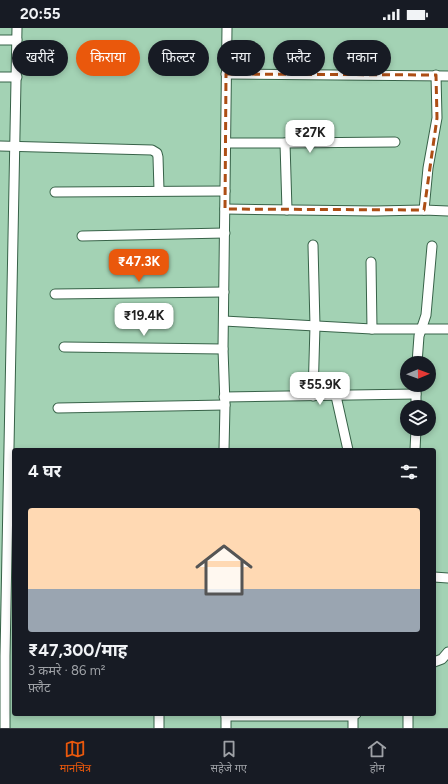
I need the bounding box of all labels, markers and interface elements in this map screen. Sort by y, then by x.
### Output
text: 20:55 [20,5,60,23]
chip: खरीदें [12,40,68,76]
chip: किराया [76,40,140,76]
chip: फ़िल्टर [148,40,209,76]
chip: नया [217,40,265,76]
chip: फ़्लैट [273,40,325,76]
chip: मकान [333,40,391,76]
pin: ₹27K [286,120,334,154]
text: ₹27K [294,125,326,140]
pin: ₹47.3K [106,249,172,283]
text: ₹47.3K [118,254,160,269]
pin: ₹19.4K [111,303,177,337]
text: ₹19.4K [124,308,164,323]
north arrow [400,356,436,392]
map controls [400,356,436,436]
pin: ₹55.9K [287,372,353,406]
text: ₹55.9K [299,377,341,392]
button: layers [400,400,436,436]
text: 4 घर [28,461,61,481]
icon: filters [398,461,420,483]
icon: home [188,534,260,606]
text: ₹47,300/माह [28,640,127,660]
text: 3 कमरे · 86 m² [28,663,105,678]
text: फ़्लैट [28,680,51,695]
tab: मानचित्र [60,738,91,776]
tab: सहेजे गए [210,738,247,776]
tab: होम [366,738,388,776]

